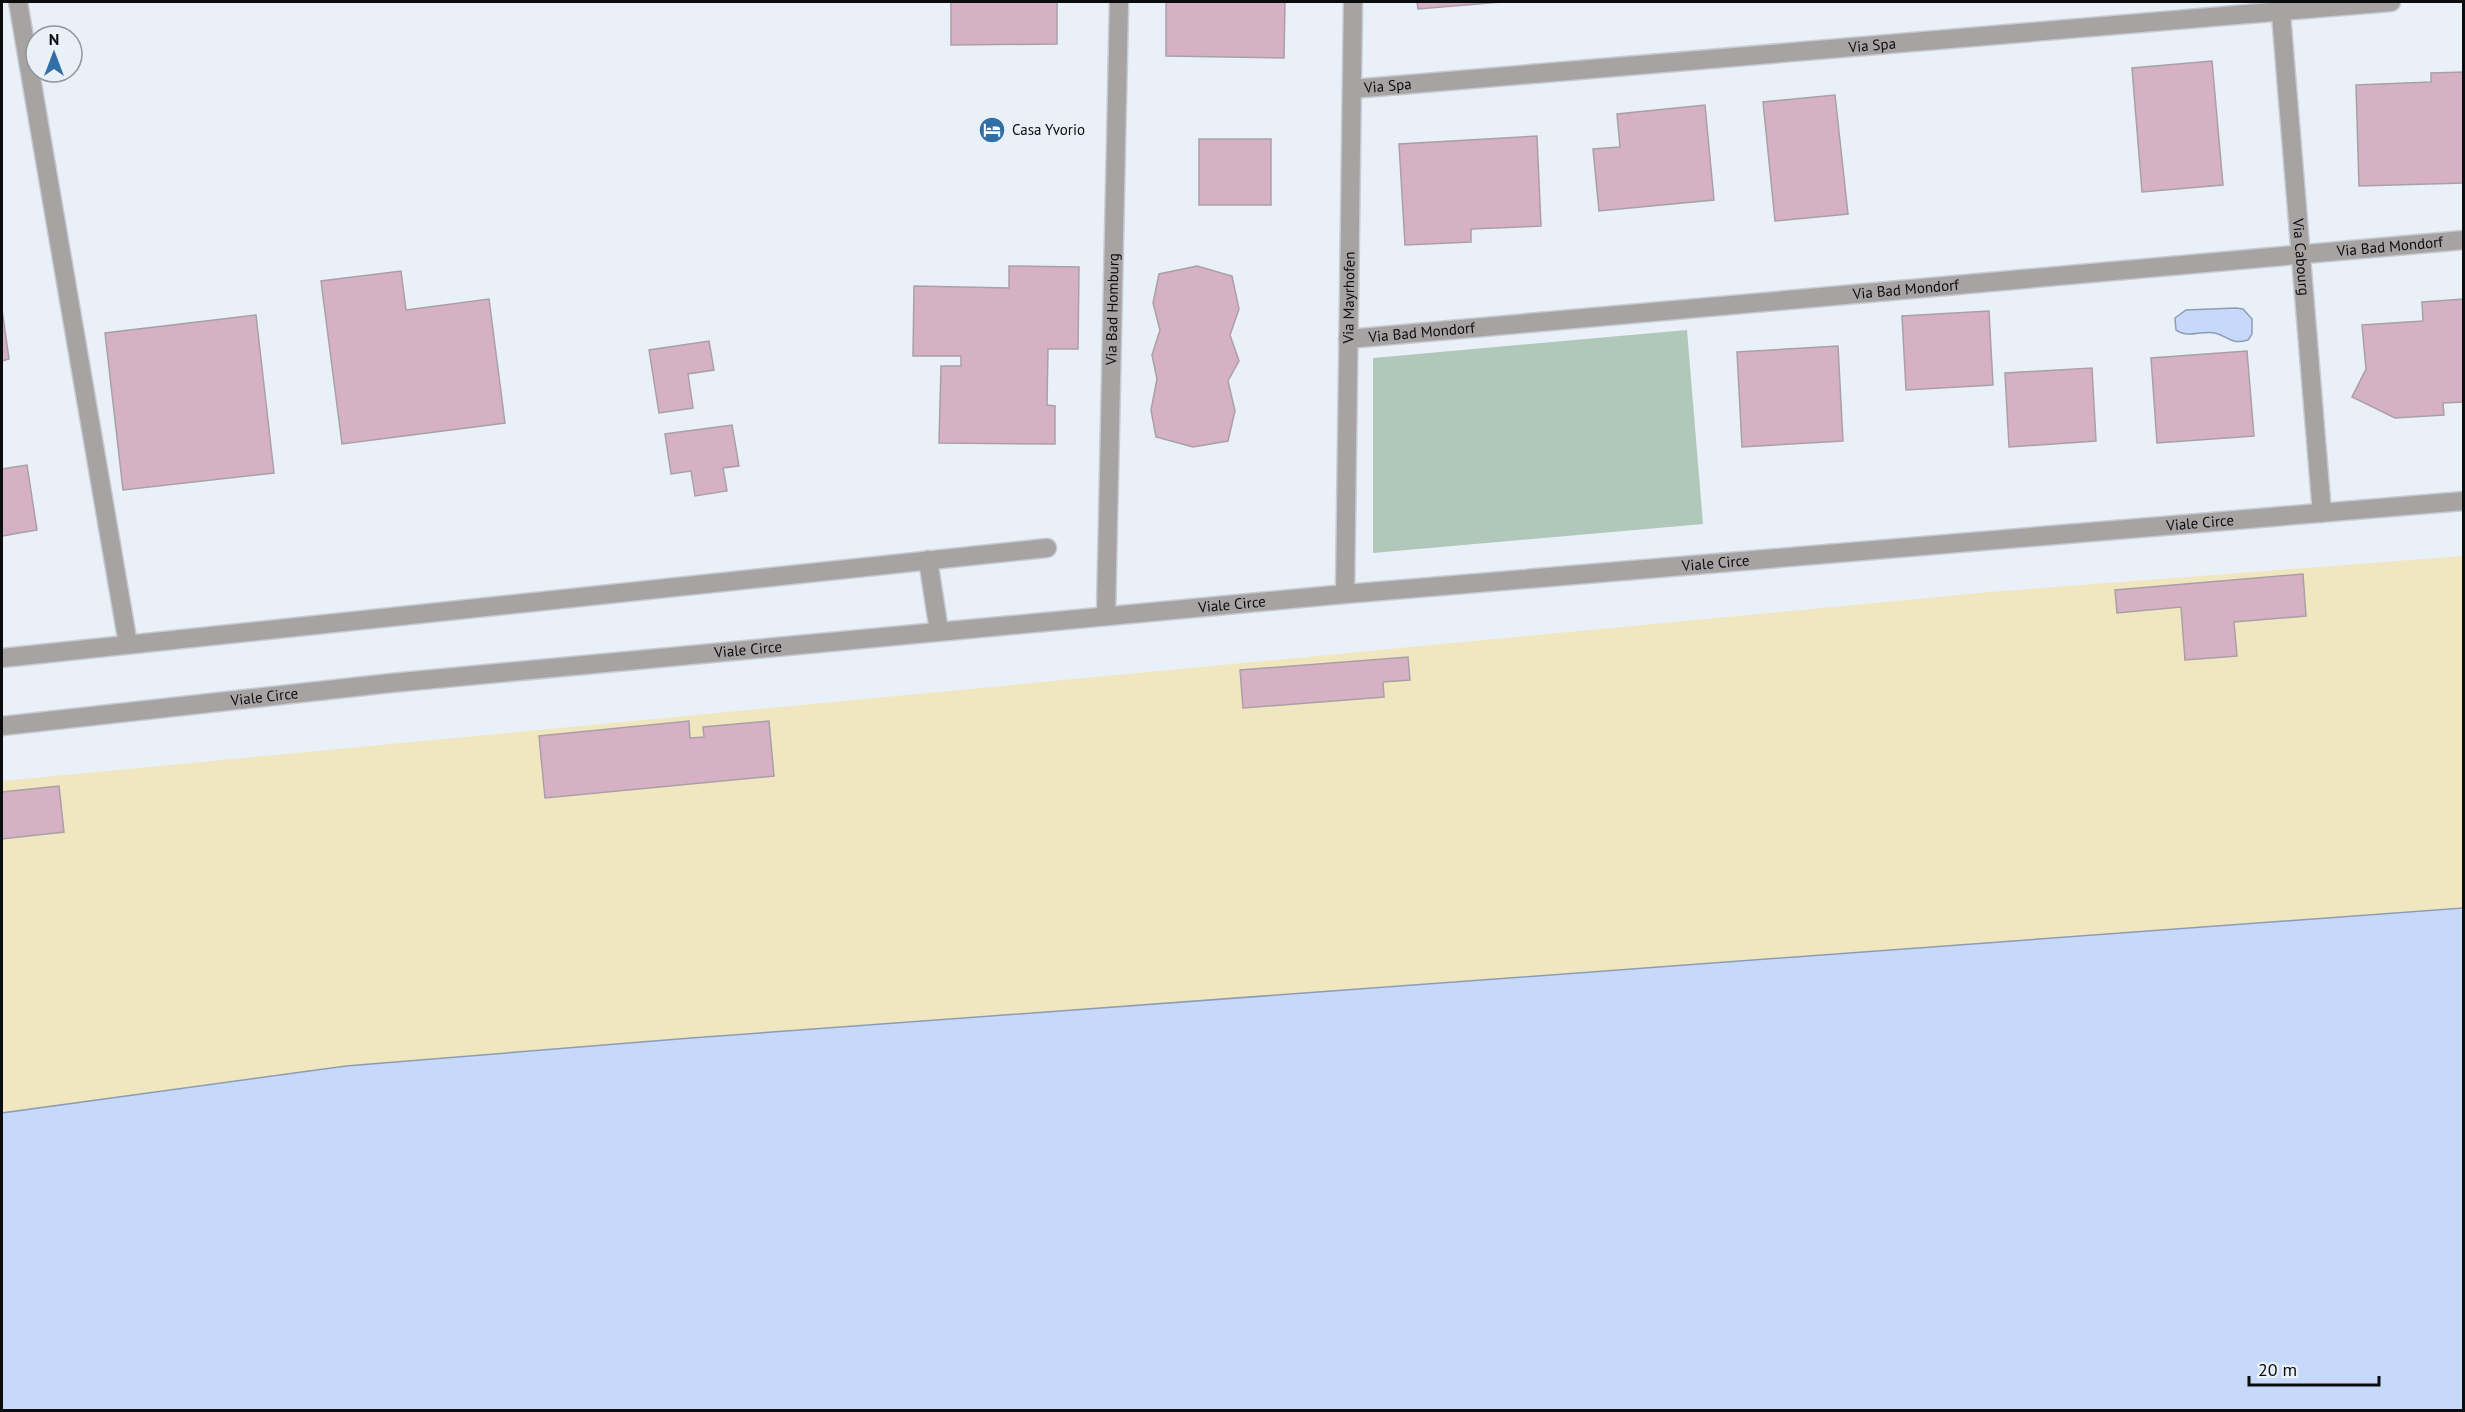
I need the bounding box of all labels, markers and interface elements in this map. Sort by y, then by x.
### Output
north arrow [24,24,84,84]
text: N [49,29,59,49]
street label: Via Spa [1847,33,1897,56]
street label: Via Spa [1362,74,1412,97]
hotel icon: Casa Yvorio [977,115,1007,145]
place label: Casa Yvorio [1012,120,1085,139]
street label: Via Cabourg [2289,217,2314,296]
street label: Via Bad Mondorf [2335,232,2445,260]
street label: Via Mayrhofen [1338,251,1359,345]
street label: Via Bad Homburg [1101,253,1123,366]
street label: Via Bad Mondorf [1851,275,1961,303]
street label: Via Bad Mondorf [1367,318,1477,346]
street label: Viale Circe [2164,510,2235,535]
street label: Viale Circe [1680,550,1750,575]
street label: Viale Circe [1196,591,1267,617]
street label: Viale Circe [712,637,783,662]
street label: Viale Circe [229,683,299,710]
scale bar [2249,1349,2380,1387]
text: 20 m [2258,1358,2297,1381]

